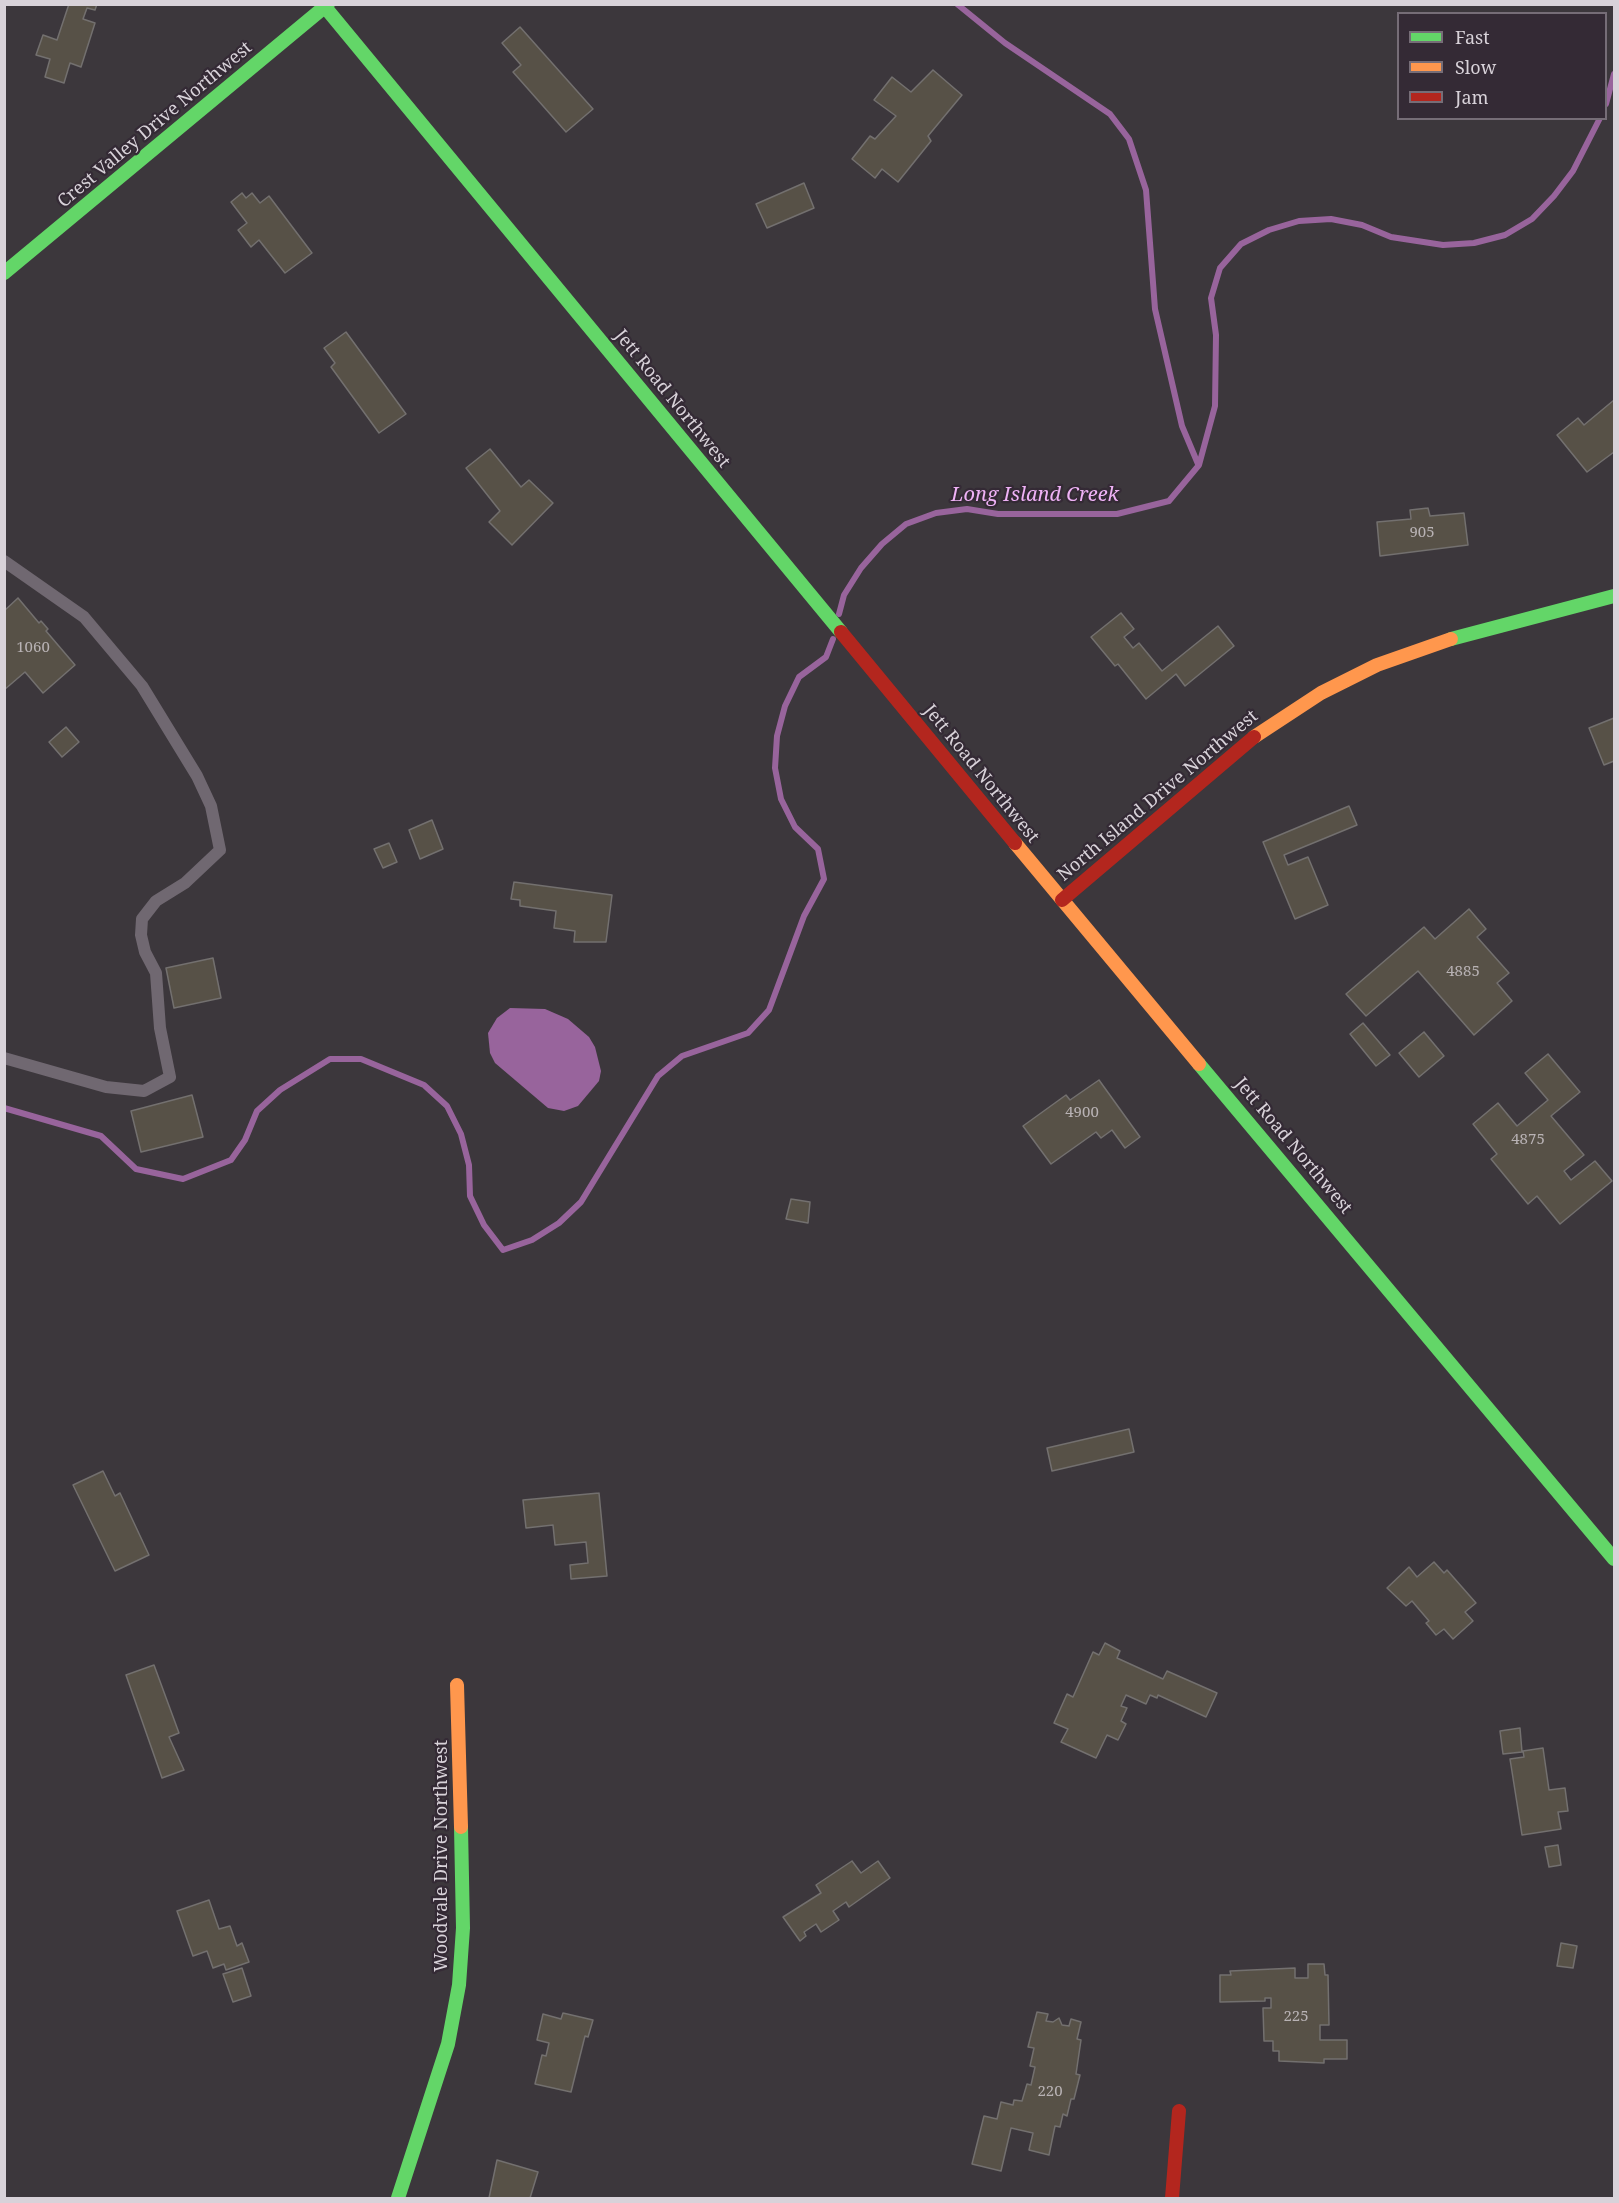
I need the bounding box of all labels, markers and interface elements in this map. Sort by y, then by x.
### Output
legend [1397,12,1607,120]
text: Fast [1455,25,1490,49]
street label: Crest Valley Drive Northwest [53,37,257,213]
text: Slow [1455,55,1496,79]
text: Jam [1455,85,1489,109]
street label: Jett Road Northwest [610,326,734,472]
water label: Long Island Creek [951,483,1119,507]
house number: 905 [1409,524,1435,542]
house number: 1060 [16,639,50,657]
street label: Jett Road Northwest [919,701,1043,847]
street label: North Island Drive Northwest [1053,706,1263,886]
house number: 4885 [1446,963,1480,981]
street label: Jett Road Northwest [1230,1073,1356,1219]
house number: 4900 [1065,1104,1099,1122]
house number: 4875 [1511,1131,1545,1149]
street label: Woodvale Drive Northwest [431,1740,453,1972]
house number: 225 [1283,2008,1309,2026]
house number: 220 [1037,2083,1063,2101]

